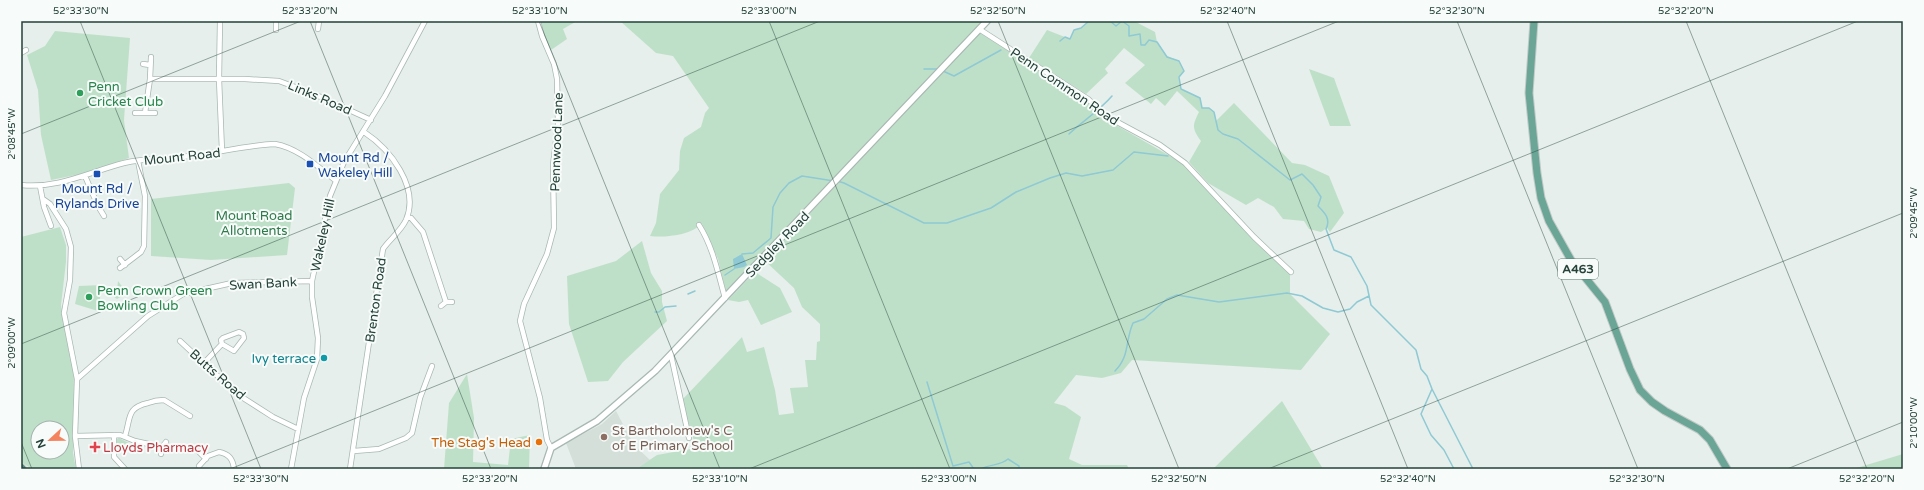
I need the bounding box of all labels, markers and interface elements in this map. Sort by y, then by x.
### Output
text: 52°33'30"N [53,5,109,17]
text: 52°33'20"N [282,5,338,17]
text: 52°33'10"N [512,5,568,17]
text: 52°33'00"N [741,5,797,17]
text: 52°32'50"N [970,5,1026,17]
text: 52°32'40"N [1200,5,1256,17]
text: 52°32'30"N [1429,5,1485,17]
text: 52°32'20"N [1658,5,1714,17]
street label: Penn Common Road [1007,45,1122,129]
street label: Links Road [285,77,354,119]
place label: Penn Cricket Club [88,79,163,110]
marker: Penn Cricket Club [75,88,85,98]
street label: Pennwood Lane [547,92,567,192]
text: 2°08'45"W [6,108,18,160]
street label: Mount Road [143,145,221,169]
place label: Mount Rd / Wakeley Hill [318,150,393,181]
marker: Mount Rd / Wakeley Hill [305,159,315,169]
marker: Mount Rd / Rylands Drive [92,169,102,179]
place label: Mount Rd / Rylands Drive [55,181,139,212]
text: 2°09'45"W [1908,187,1920,239]
street label: Wakeley Hill [307,197,339,273]
park label: Mount Road Allotments [216,208,292,239]
street label: Sedgley Road [742,208,813,281]
street label: Brenton Road [362,257,390,344]
road number: A463 [1558,259,1598,279]
street label: Swan Bank [229,274,297,294]
place label: Penn Crown Green Bowling Club [97,283,213,314]
marker: Penn Crown Green Bowling Club [84,292,94,302]
text: 2°09'00"W [6,317,18,369]
street label: Butts Road [186,346,249,403]
place label: Ivy terrace [251,351,316,367]
marker: Ivy terrace [319,353,329,363]
text: 2°10'00"W [1908,397,1920,449]
north arrow [30,420,70,460]
place label: St Bartholomew's C of E Primary School [612,423,733,454]
marker: St Bartholomew's C of E Primary School [599,432,609,442]
place label: The Stag's Head [431,435,531,451]
text: N [34,437,49,450]
marker: The Stag's Head [534,437,544,447]
place label: Lloyds Pharmacy [103,440,208,456]
marker: Lloyds Pharmacy [90,442,100,452]
text: 52°33'30"N [233,473,289,485]
text: 52°33'20"N [462,473,518,485]
text: 52°33'10"N [692,473,748,485]
text: 52°33'00"N [921,473,977,485]
text: 52°32'50"N [1151,473,1207,485]
text: 52°32'40"N [1380,473,1436,485]
text: 52°32'30"N [1609,473,1665,485]
text: 52°32'20"N [1839,473,1895,485]

